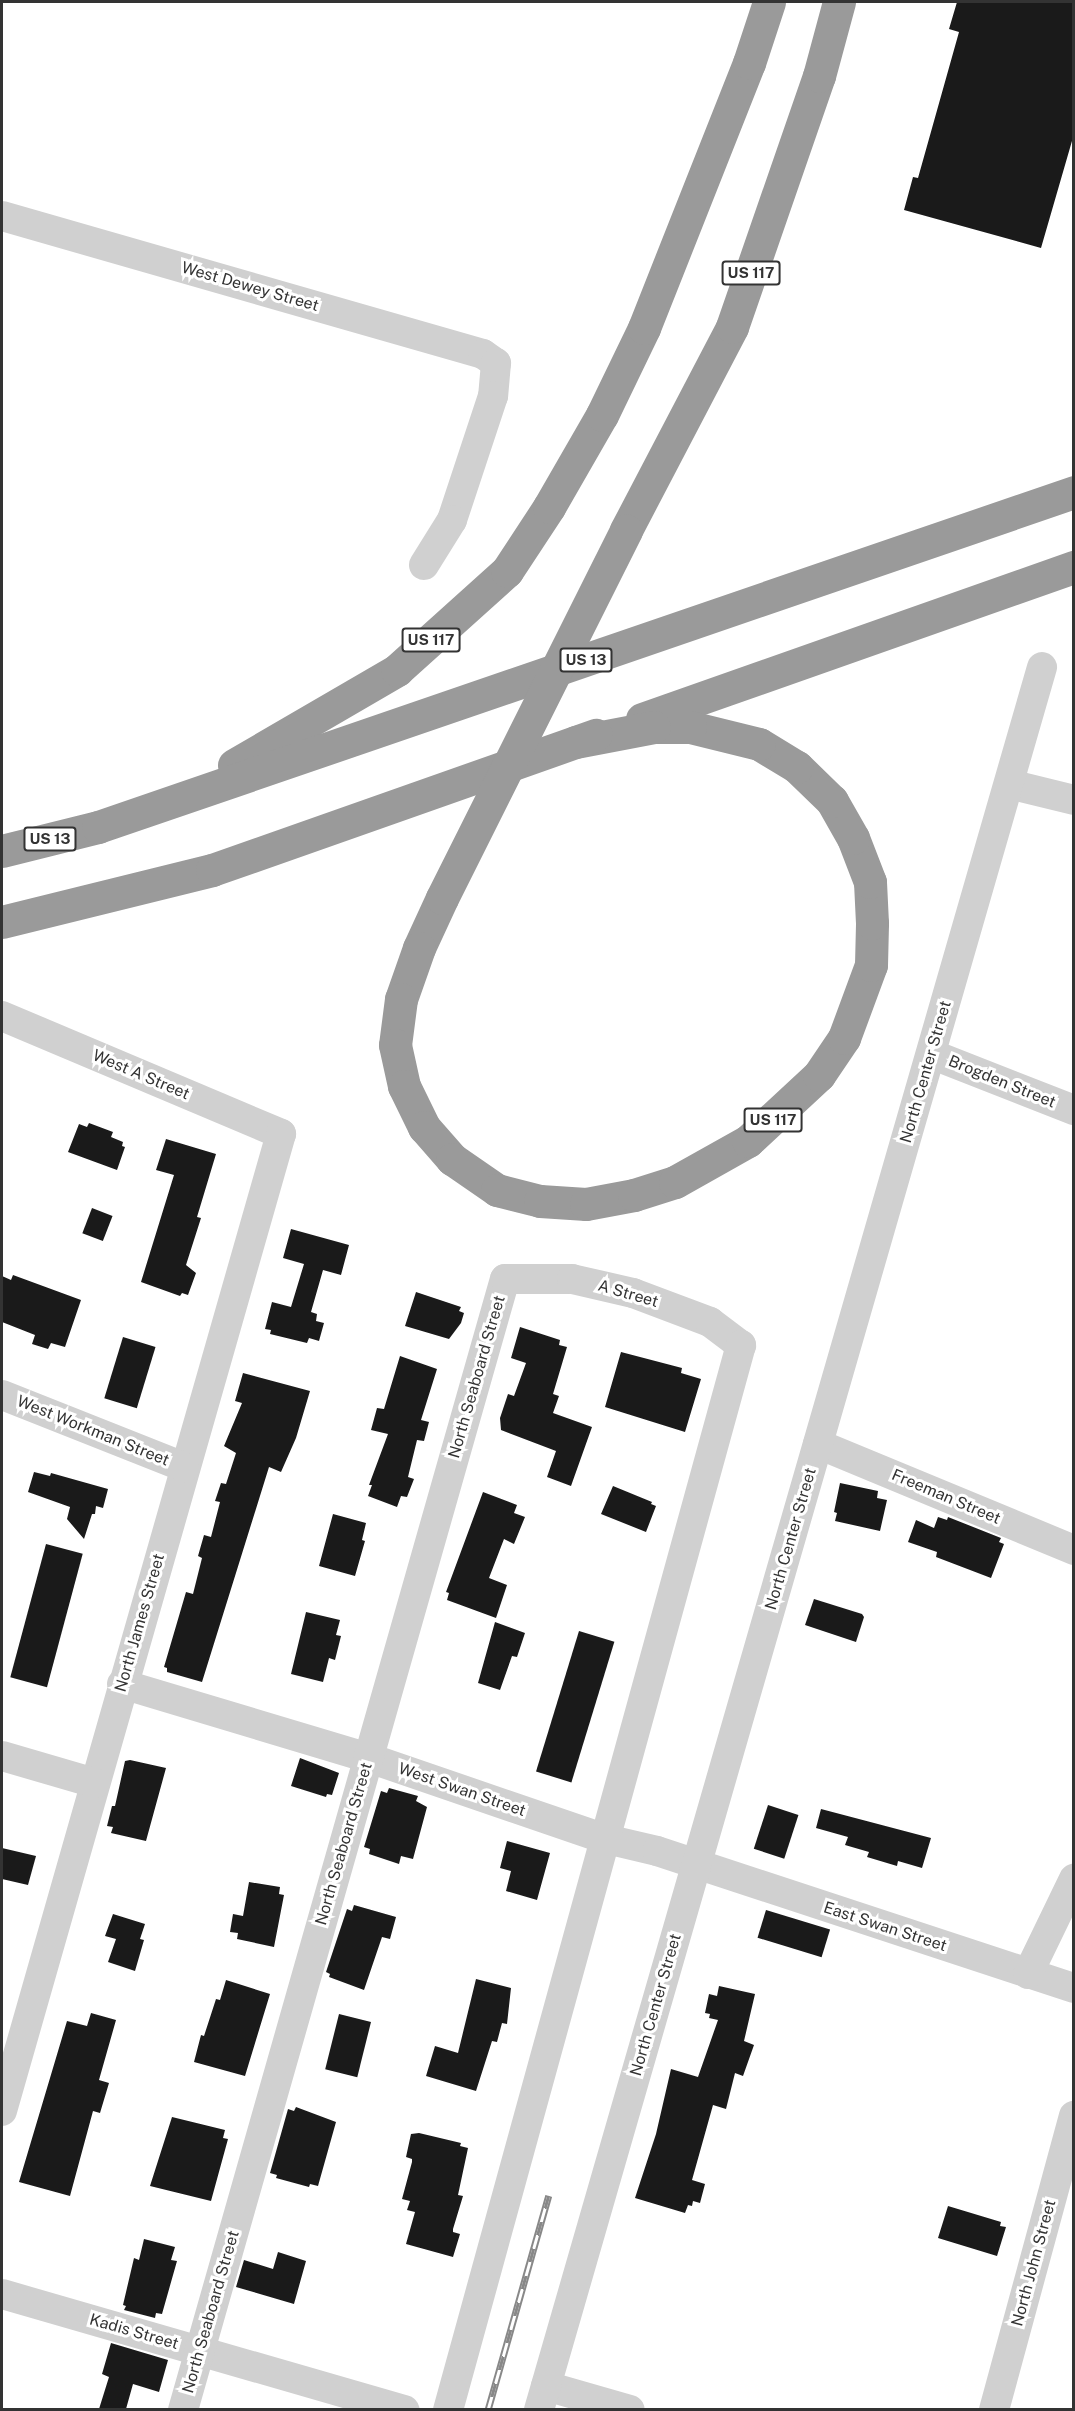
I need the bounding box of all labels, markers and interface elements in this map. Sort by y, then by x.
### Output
street label: West Dewey Street [179,258,321,316]
road number: US 117 [721,261,781,285]
road number: US 117 [401,628,461,652]
road number: US 13 [559,648,613,672]
road number: US 13 [23,827,77,851]
street label: North Center Street [896,999,956,1145]
street label: West A Street [90,1046,192,1104]
street label: Brogden Street [946,1052,1058,1112]
road number: US 117 [743,1108,803,1132]
street label: A Street [596,1276,660,1312]
street label: North Seaboard Street [445,1293,509,1461]
street label: West Workman Street [14,1392,172,1470]
street label: Freeman Street [889,1465,1003,1529]
street label: North Center Street [761,1466,821,1612]
street label: North James Street [111,1552,169,1694]
street label: West Swan Street [396,1759,528,1821]
street label: North Seaboard Street [312,1760,376,1928]
street label: East Swan Street [821,1898,949,1956]
street label: North Center Street [626,1932,686,2078]
street label: North John Street [1008,2197,1060,2329]
street label: North Seaboard Street [179,2228,243,2396]
street label: Kadis Street [87,2310,181,2354]

